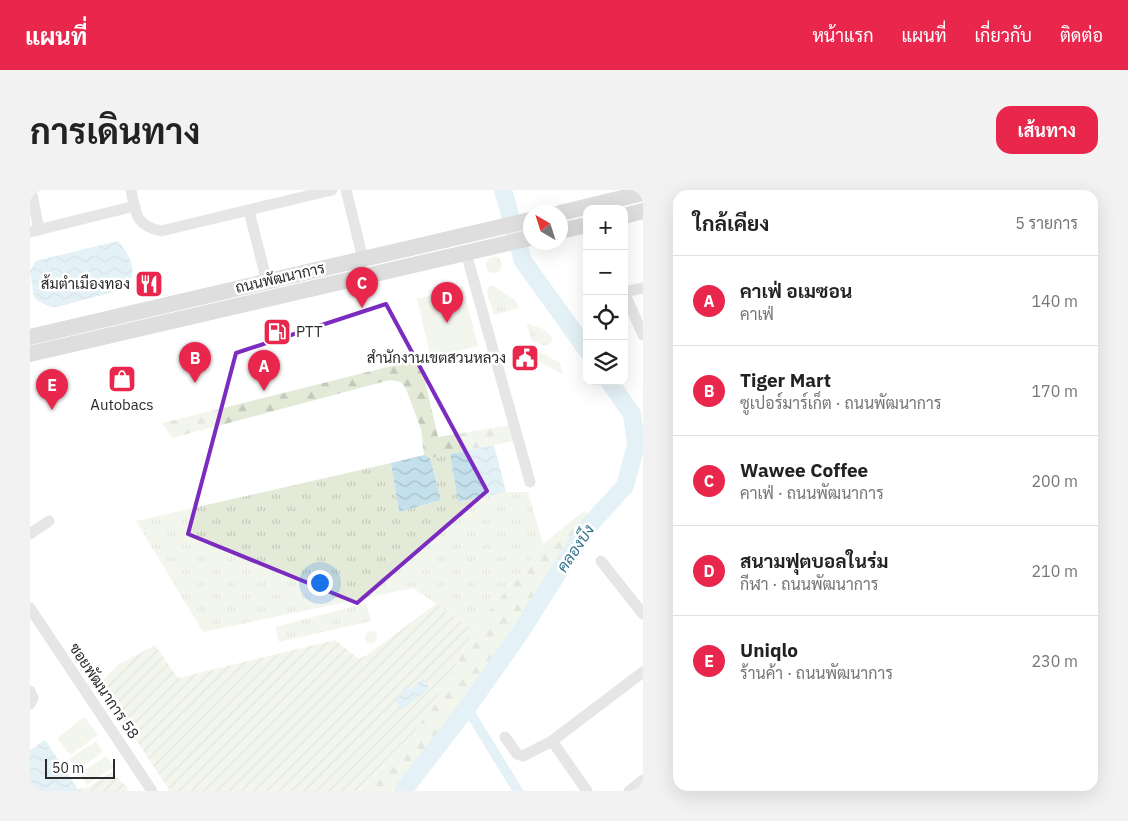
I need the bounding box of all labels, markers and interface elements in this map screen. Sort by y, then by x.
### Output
text: แผนที่ [25,20,87,52]
text: หน้าแรก [812,24,874,47]
text: แผนที่ [902,24,946,47]
text: เกี่ยวกับ [974,24,1032,47]
text: ติดต่อ [1060,24,1103,47]
button: เส้นทาง [996,106,1098,154]
text: การเดินทาง [30,108,200,154]
north arrow [523,205,568,250]
map controls [583,205,628,385]
button: + [583,205,628,250]
text: ใกล้เคียง [693,209,769,237]
text: 5 รายการ [1015,213,1078,233]
button: − [583,250,628,295]
street label: ถนนพัฒนาการ [233,258,326,297]
pin: C [346,267,378,308]
restaurant icon: ส้มตำเมืองทอง [134,269,164,299]
place label: ส้มตำเมืองทอง [41,274,130,293]
text: คาเฟ่ อเมซอน [740,279,852,303]
pin: D [431,282,463,323]
text: A [704,291,714,311]
text: 140 m [1031,291,1078,311]
button: locate [583,295,628,340]
text: คาเฟ่ [740,304,774,324]
fuel station icon: PTT [262,317,292,347]
place label: PTT [296,322,323,341]
button: layers [583,340,628,385]
pin: B [179,342,211,383]
public building icon: สำนักงานเขตสวนหลวง [510,343,540,373]
place label: สำนักงานเขตสวนหลวง [367,348,506,367]
pin: A [248,350,280,391]
shop icon: Autobacs [107,364,137,394]
text: Tiger Mart [740,368,831,392]
pin: E [36,369,68,410]
text: B [704,381,714,401]
text: 170 m [1031,381,1078,401]
text: ซูเปอร์มาร์เก็ต · ถนนพัฒนาการ [740,393,942,413]
place label: Autobacs [90,395,154,414]
text: Wawee Coffee [740,458,868,482]
text: C [704,471,714,491]
text: 200 m [1031,471,1078,491]
text: คาเฟ่ · ถนนพัฒนาการ [740,483,884,503]
water label: คลองบึง [552,520,598,576]
text: สนามฟุตบอลในร่ม [740,549,888,573]
text: D [703,561,715,581]
text: 210 m [1031,561,1078,581]
your location [307,570,333,596]
text: กีฬา · ถนนพัฒนาการ [740,574,878,594]
text: Uniqlo [740,638,798,662]
street label: ซอยพัฒนาการ 58 [65,639,143,742]
text: E [704,651,714,671]
text: 230 m [1031,651,1078,671]
text: ร้านค้า · ถนนพัฒนาการ [740,663,893,683]
scale bar [45,756,115,779]
text: 50 m [52,759,84,777]

